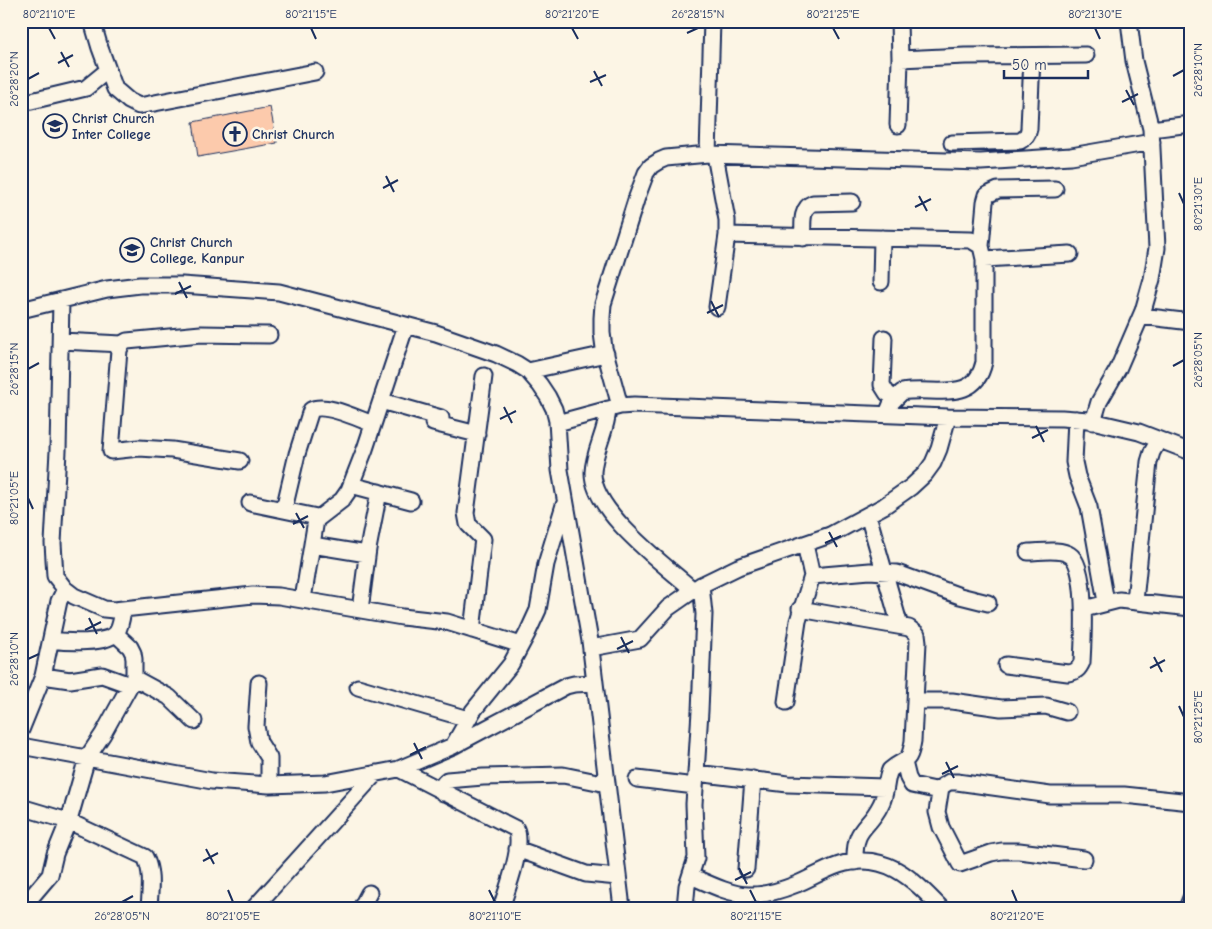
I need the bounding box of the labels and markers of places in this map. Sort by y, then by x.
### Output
place label: Christ Church Inter College [72,110,155,143]
school or university icon: Christ Church Inter College [42,113,68,139]
church icon: Christ Church [222,121,248,147]
place label: Christ Church [252,126,335,143]
place label: Christ Church College, Kanpur [150,234,244,267]
school or university icon: Christ Church College, Kanpur [119,237,145,263]

